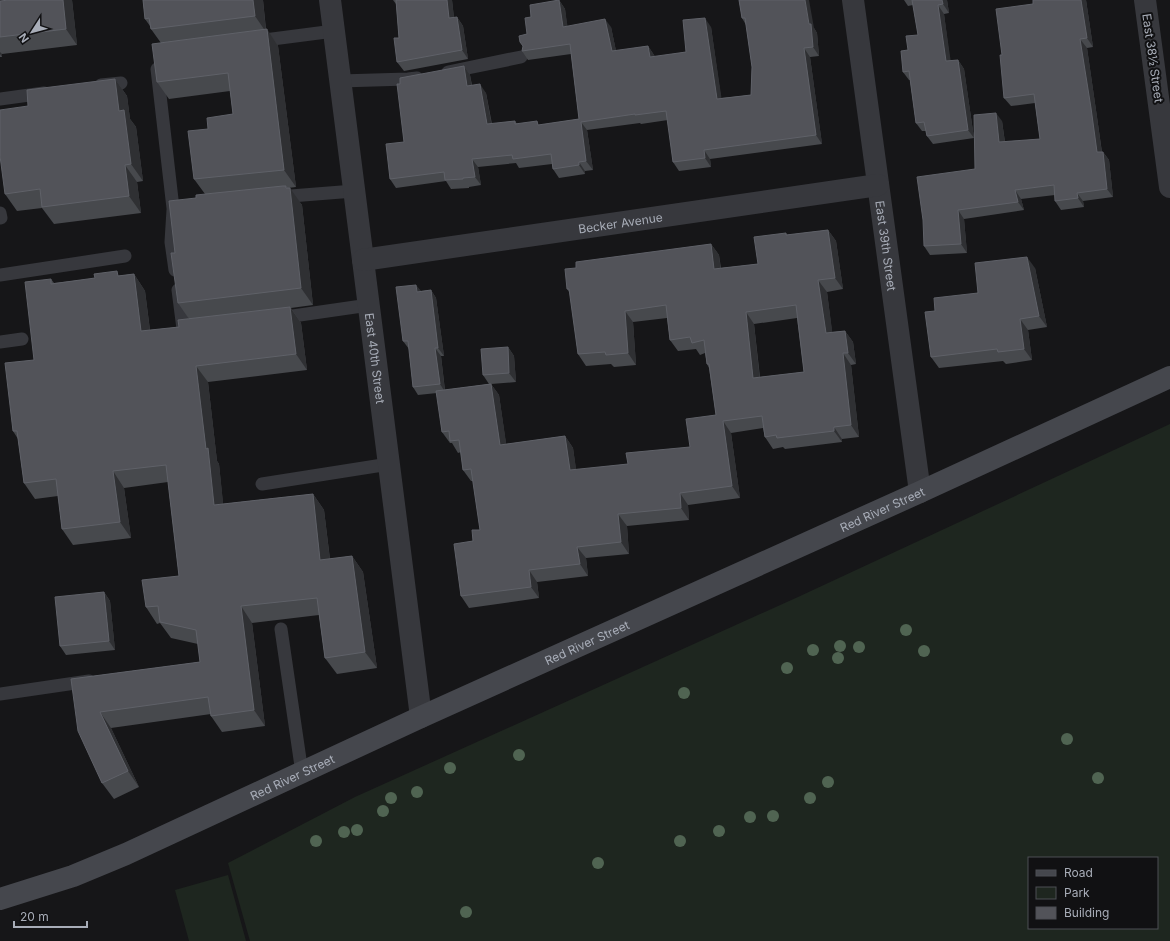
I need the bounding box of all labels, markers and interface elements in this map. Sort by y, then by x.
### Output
north arrow [12,12,52,52]
street label: East 38½ Street [1139,12,1167,104]
text: N [16,30,32,45]
street label: East 39th Street [873,200,900,292]
street label: Becker Avenue [577,209,663,236]
street label: East 40th Street [362,312,389,405]
street label: Red River Street [837,483,927,535]
street label: Red River Street [542,617,631,668]
street label: Red River Street [248,751,337,803]
legend [1028,857,1158,929]
text: Road [1064,865,1093,880]
text: Park [1064,885,1090,900]
scale bar [14,903,87,929]
text: Building [1064,905,1109,920]
text: 20 m [20,909,49,924]

